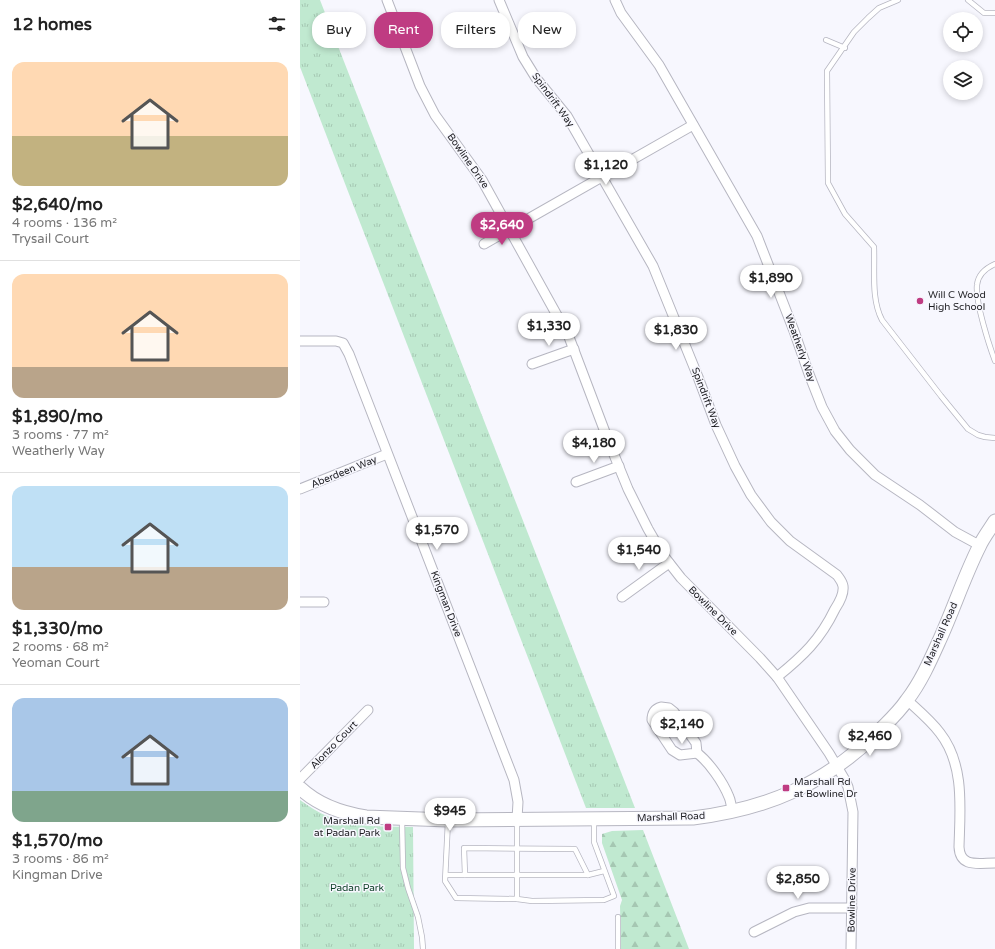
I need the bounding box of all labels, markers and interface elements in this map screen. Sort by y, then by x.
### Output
chip: Buy [312,12,366,48]
chip: Rent [374,12,433,48]
chip: Filters [441,12,510,48]
chip: New [518,12,576,48]
map controls [943,12,983,100]
button: locate [943,12,983,52]
icon: filters [266,13,288,35]
text: 12 homes [12,14,92,35]
button: layers [943,60,983,100]
street label: Spindrift Way [529,70,577,130]
icon: home [114,88,186,160]
street label: Bowline Drive [445,131,492,191]
pin: $1,120 [573,152,639,186]
text: $1,120 [584,157,628,173]
text: $2,640/mo [12,194,103,215]
pin: $2,640 [469,212,535,246]
text: 4 rooms · 136 m² [12,215,117,231]
text: $2,640 [480,217,524,233]
text: Trysail Court [12,231,89,247]
pin: $1,890 [738,265,804,299]
text: $1,890 [749,270,793,286]
place label: Will C Wood High School [928,289,986,313]
marker: Will C Wood High School [915,296,925,306]
icon: home [114,300,186,372]
street label: Weatherly Way [782,312,818,384]
pin: $1,330 [516,313,582,347]
pin: $1,830 [643,317,709,351]
text: $1,330 [527,318,571,334]
text: $1,830 [654,322,698,338]
street label: Spindrift Way [689,366,723,431]
text: $1,890/mo [12,406,103,427]
text: 3 rooms · 77 m² [12,427,109,443]
pin: $4,180 [561,430,627,464]
text: $4,180 [572,435,616,451]
text: Weatherly Way [12,443,105,459]
street label: Aberdeen Way [309,453,379,491]
icon: home [114,512,186,584]
pin: $1,570 [404,517,470,551]
text: $1,570 [415,522,459,538]
pin: $1,540 [606,537,672,571]
text: $1,540 [617,542,661,558]
street label: Kingman Drive [428,569,464,639]
street label: Bowline Drive [686,584,740,638]
street label: Marshall Road [922,600,960,668]
text: $1,330/mo [12,618,103,639]
text: 2 rooms · 68 m² [12,639,109,655]
text: Yeoman Court [12,655,100,671]
pin: $2,140 [649,711,715,745]
text: $2,140 [660,716,704,732]
street label: Alonzo Court [308,718,360,772]
pin: $2,460 [837,723,903,757]
icon: home [114,724,186,796]
text: $2,460 [848,728,892,744]
place label: Marshall Rd at Bowline Dr [794,776,857,800]
marker: Marshall Rd at Bowline Dr [781,783,791,793]
pin: $945 [426,798,474,832]
text: $945 [434,803,466,819]
street label: Marshall Road [637,810,705,824]
place label: Marshall Rd at Padan Park [314,815,381,839]
marker: Marshall Rd at Padan Park [383,822,393,832]
text: $1,570/mo [12,830,103,851]
text: 3 rooms · 86 m² [12,851,109,867]
pin: $2,850 [765,866,831,900]
text: Kingman Drive [12,867,103,883]
street label: Bowline Drive [845,867,859,932]
text: $2,850 [776,871,820,887]
park label: Padan Park [330,882,385,894]

